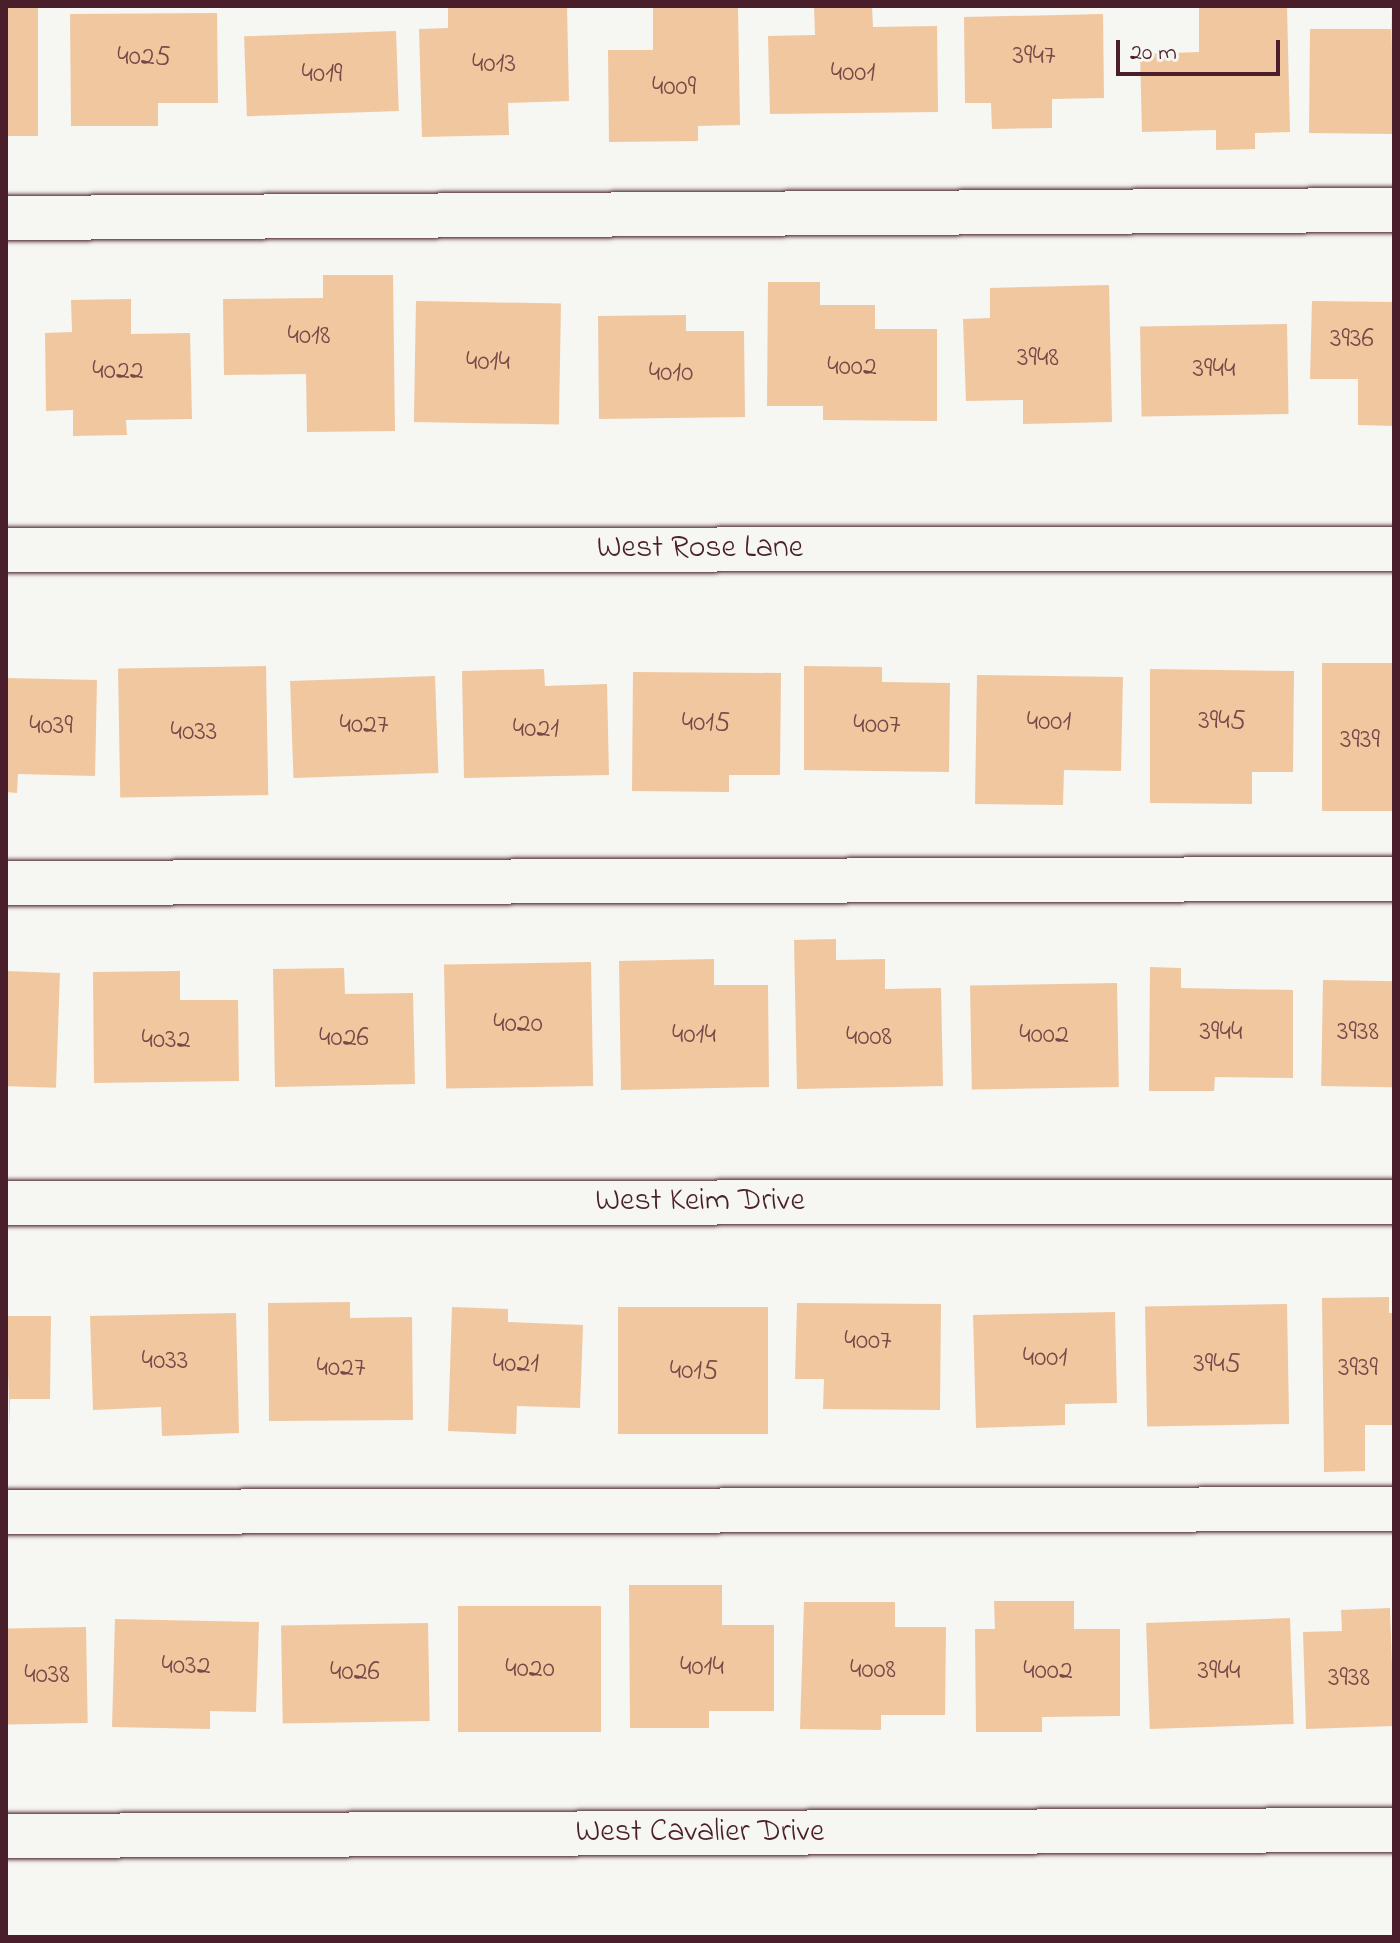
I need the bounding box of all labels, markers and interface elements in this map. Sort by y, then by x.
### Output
scale bar [1120,24,1284,74]
text: 20 m [1130,36,1177,71]
house number: 3947 [1012,40,1056,74]
house number: 4025 [117,41,171,75]
house number: 4013 [472,48,516,82]
house number: 4001 [831,57,875,91]
house number: 4019 [302,58,342,92]
house number: 4009 [652,71,696,105]
house number: 4018 [287,320,331,354]
house number: 3936 [1330,323,1374,357]
house number: 3948 [1017,342,1059,376]
house number: 4014 [466,346,510,380]
house number: 4002 [827,351,877,385]
house number: 3944 [1192,353,1236,387]
house number: 4022 [92,355,144,389]
house number: 4010 [649,357,693,391]
street label: West Rose Lane [597,530,803,568]
house number: 3945 [1198,705,1246,739]
house number: 4001 [1027,706,1071,740]
house number: 4015 [682,707,730,741]
house number: 4027 [339,709,389,743]
house number: 4007 [853,709,901,743]
house number: 4039 [29,710,73,744]
house number: 4021 [513,713,559,747]
house number: 4033 [171,716,217,750]
house number: 3939 [1340,724,1380,758]
house number: 4020 [493,1008,543,1042]
house number: 3944 [1199,1016,1243,1050]
house number: 3938 [1337,1016,1379,1050]
house number: 4014 [672,1019,716,1053]
house number: 4002 [1019,1019,1069,1053]
house number: 4008 [846,1021,892,1055]
house number: 4026 [319,1022,369,1056]
house number: 4032 [141,1024,191,1058]
street label: West Keim Drive [595,1183,805,1221]
house number: 4007 [844,1325,892,1359]
house number: 4001 [1023,1342,1067,1376]
house number: 4033 [142,1345,188,1379]
house number: 4021 [493,1348,539,1382]
house number: 3945 [1193,1348,1241,1382]
house number: 4027 [316,1352,366,1386]
house number: 3939 [1338,1352,1378,1386]
house number: 4015 [670,1355,718,1389]
house number: 4032 [161,1650,211,1684]
house number: 4014 [680,1651,724,1685]
house number: 4020 [505,1653,555,1687]
house number: 4008 [850,1654,896,1688]
house number: 4002 [1023,1655,1073,1689]
house number: 3944 [1197,1655,1241,1689]
house number: 4026 [330,1656,380,1690]
house number: 4038 [24,1659,70,1693]
house number: 3938 [1328,1662,1370,1696]
street label: West Cavalier Drive [576,1814,824,1852]

